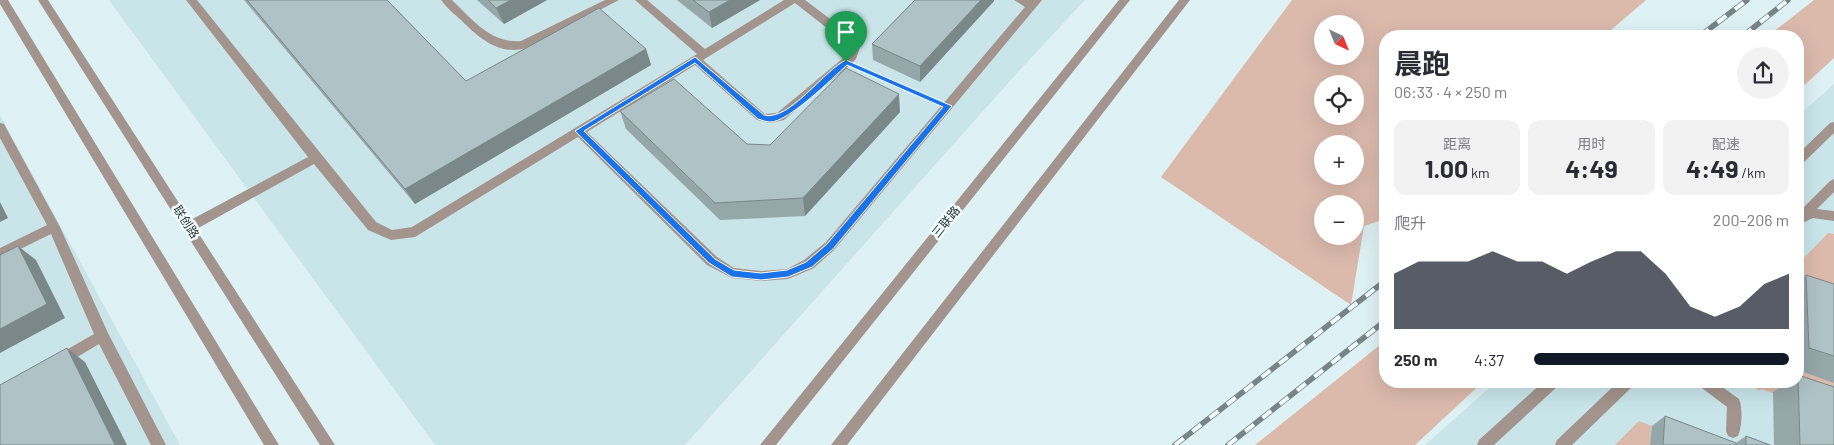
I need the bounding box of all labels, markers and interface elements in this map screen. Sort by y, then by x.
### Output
pin [825,11,867,62]
north arrow [1314,15,1364,65]
map controls [1314,15,1364,245]
icon: arrive [832,18,860,46]
text: 晨跑 [1394,46,1450,80]
button: share [1737,47,1789,99]
button: locate [1314,75,1364,125]
text: 06:33 · 4 × 250 m [1394,82,1507,101]
button: + [1314,135,1364,185]
text: 距离 [1443,135,1471,152]
text: 用时 [1577,135,1605,152]
text: 配速 [1712,135,1740,152]
text: 1.00 [1425,153,1468,183]
text: 4:49 [1565,153,1618,183]
text: 4:49 [1686,153,1739,183]
text: km [1468,164,1490,181]
text: /km [1739,164,1766,181]
button: − [1314,195,1364,245]
street label: 联创路 [171,203,203,240]
street label: 三联路 [928,203,962,240]
text: 200–206 m [1713,210,1789,229]
text: 爬升 [1394,213,1426,232]
text: 250 m [1394,350,1437,369]
text: 4:37 [1474,350,1504,369]

